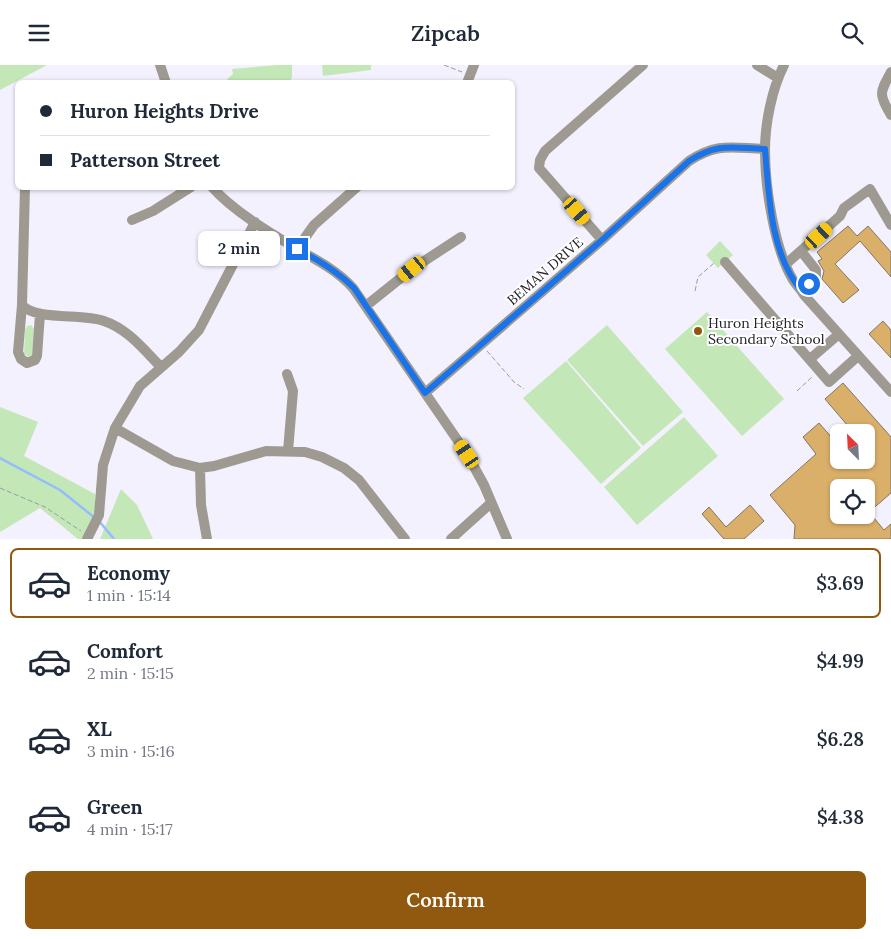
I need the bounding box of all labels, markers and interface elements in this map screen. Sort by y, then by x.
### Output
icon: menu [25,19,53,47]
text: Zipcab [411,19,480,47]
icon: search [838,19,866,47]
text: Huron Heights Drive [70,99,259,123]
text: Patterson Street [70,148,220,172]
car [561,195,592,227]
car [802,220,835,252]
callout: 2 min [197,231,280,267]
street label: BEMAN DRIVE [503,233,587,309]
text: 2 min [218,238,260,258]
route end [286,238,308,260]
car [395,254,428,284]
route start [798,273,820,295]
place label: Huron Heights Secondary School [708,314,825,348]
marker: Huron Heights Secondary School [692,325,704,337]
north arrow [830,424,875,469]
map controls [830,424,875,524]
car [452,437,481,471]
button: locate [830,479,875,524]
icon: car [27,561,72,606]
text: Economy [87,561,170,585]
text: $3.69 [816,571,864,595]
text: 1 min · 15:14 [87,585,171,605]
icon: car [27,639,72,684]
text: Comfort [87,639,163,663]
text: $4.99 [816,649,864,673]
text: 2 min · 15:15 [87,663,174,683]
icon: car [27,717,72,762]
text: XL [87,717,112,741]
text: $6.28 [817,727,864,751]
text: 3 min · 15:16 [87,741,175,761]
icon: car [27,795,72,840]
text: Green [87,795,143,819]
text: $4.38 [817,805,864,829]
text: 4 min · 15:17 [87,819,173,839]
button: Confirm [25,871,866,929]

